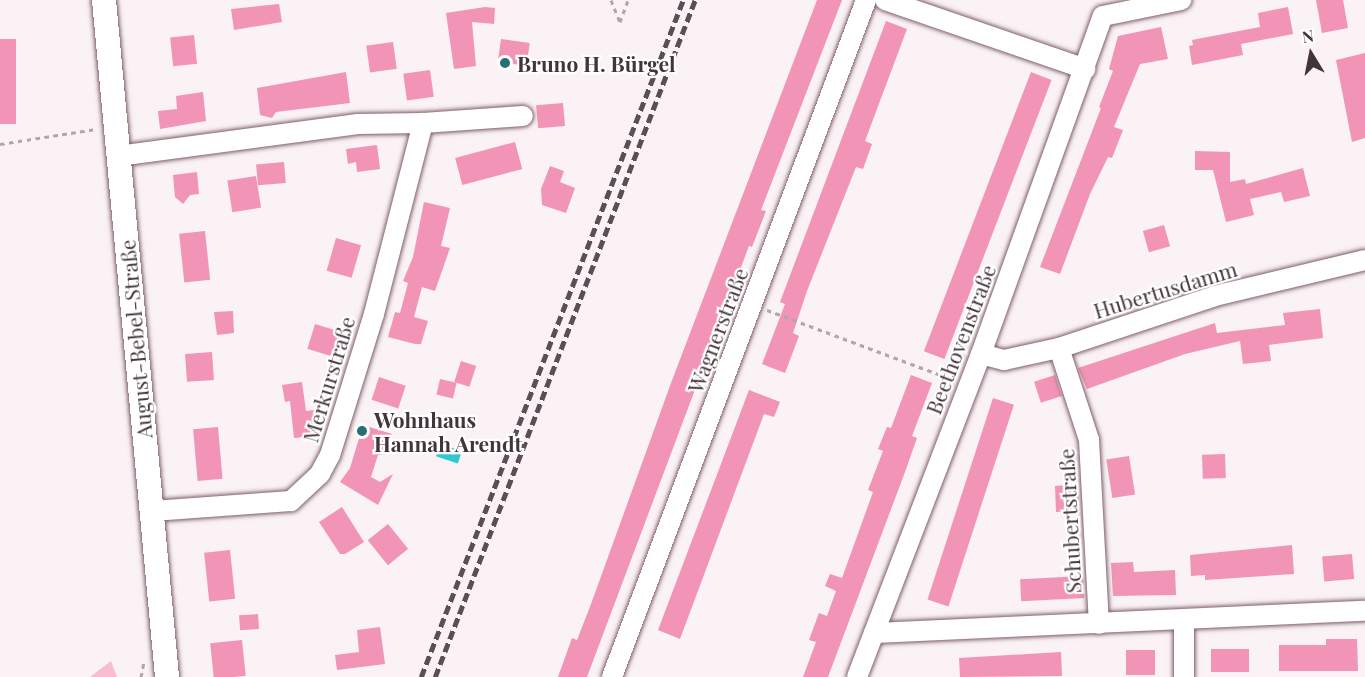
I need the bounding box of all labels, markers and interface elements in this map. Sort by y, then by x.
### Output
north arrow [1281,24,1341,84]
text: N [1300,24,1315,47]
place label: Bruno H. Bürgel [517,50,676,76]
marker: Bruno H. Bürgel [498,56,512,70]
street label: August-Bebel-Straße [114,239,156,439]
street label: Hubertusdamm [1090,255,1240,323]
street label: Beethovenstraße [920,261,1000,417]
street label: Wagnerstraße [682,264,752,396]
street label: Merkurstraße [297,313,359,445]
place label: Wohnhaus Hannah Arendt [374,406,523,456]
marker: Wohnhaus Hannah Arendt [355,424,369,438]
street label: Schubertstraße [1053,448,1085,594]

